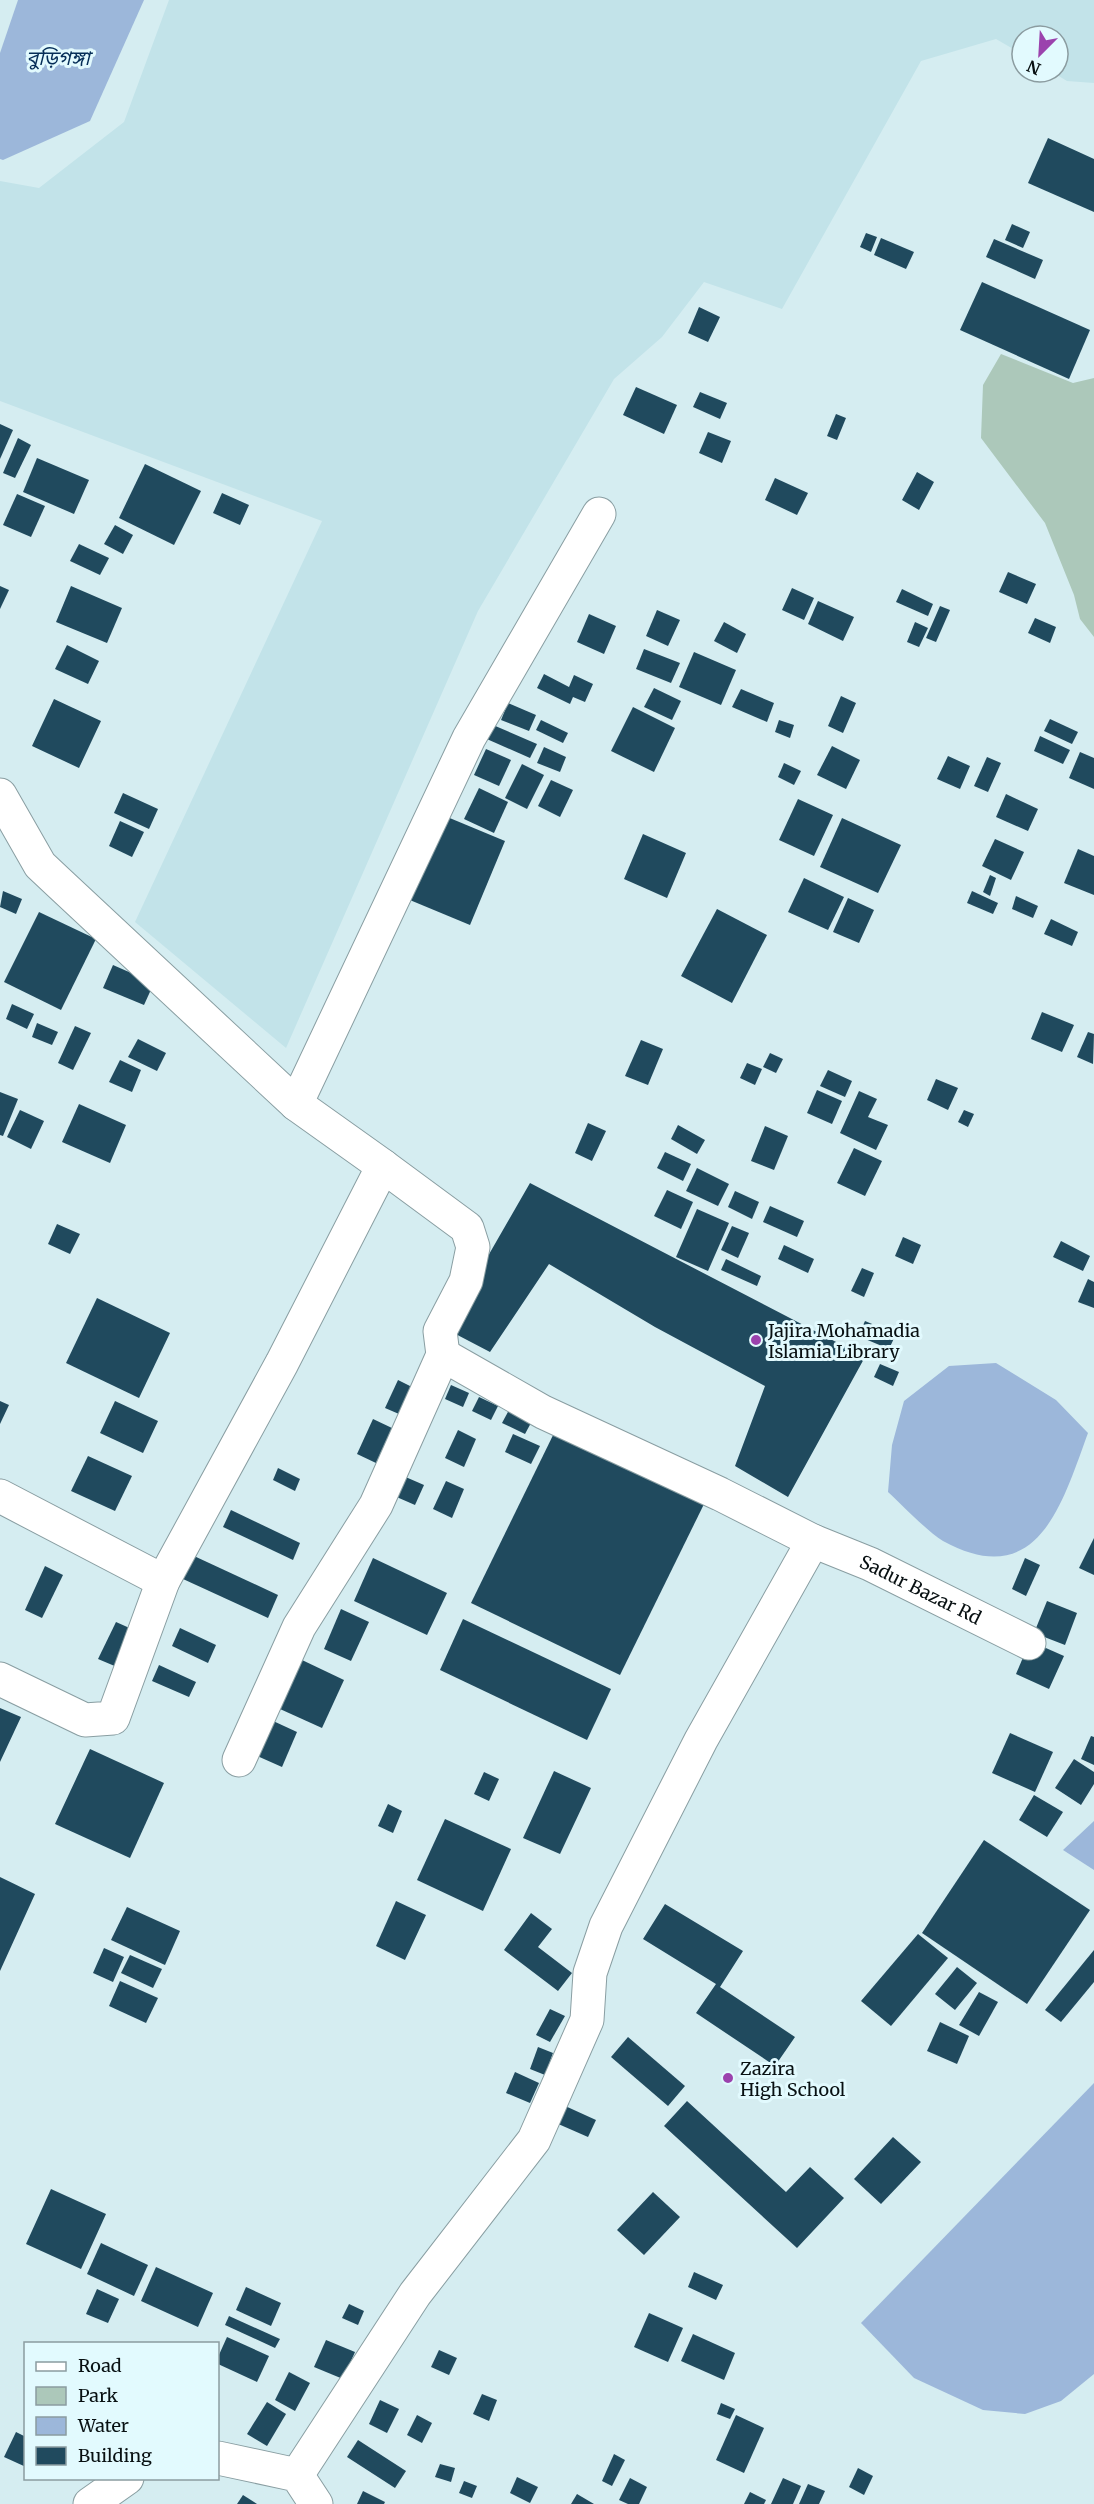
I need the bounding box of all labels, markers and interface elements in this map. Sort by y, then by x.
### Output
north arrow [1010,24,1070,84]
water label: বুড়িগঙ্গা [26,45,93,70]
text: N [1024,56,1044,79]
place label: Jajira Mohamadia Islamia Library [767,1319,920,1363]
marker: Jajira Mohamadia Islamia Library [749,1333,763,1347]
street label: Sadur Bazar Rd [857,1550,985,1629]
place label: Zazira High School [740,2057,846,2101]
marker: Zazira High School [721,2071,735,2085]
legend [24,2342,219,2480]
text: Road [78,2354,122,2377]
text: Park [78,2384,119,2407]
text: Water [77,2414,129,2437]
text: Building [78,2444,152,2467]

